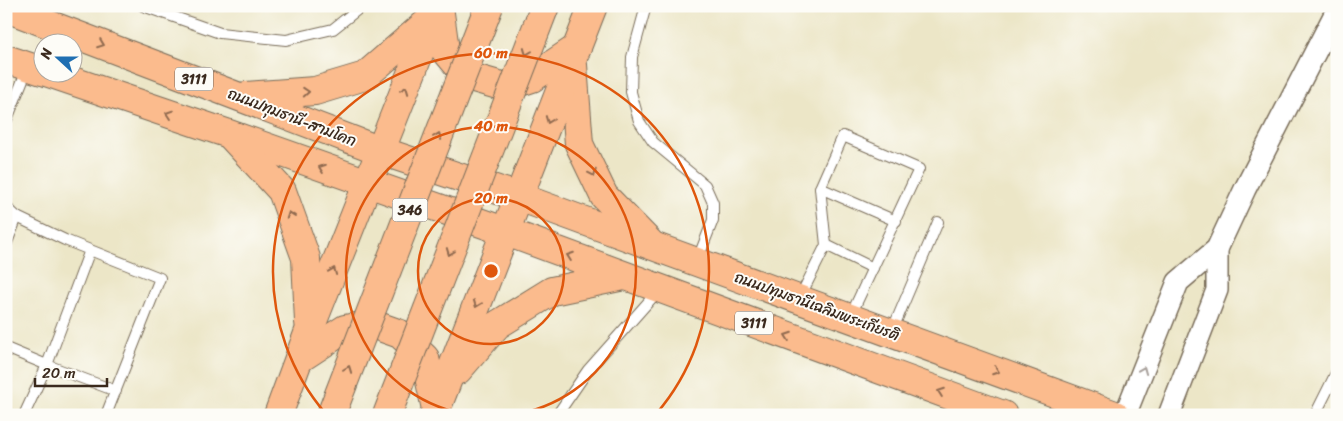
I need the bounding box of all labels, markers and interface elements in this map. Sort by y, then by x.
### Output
north arrow [32,32,82,82]
one-way arrow [96,38,105,48]
text: 60 m [473,40,508,66]
text: N [33,44,60,63]
one-way arrow [523,47,533,56]
road number: 3111 [175,68,213,90]
street label: ถนนปทุมธานี-สามโคก [224,80,360,154]
one-way arrow [302,86,310,97]
one-way arrow [399,86,409,95]
one-way arrow [165,110,173,120]
text: 40 m [473,113,509,139]
one-way arrow [545,115,555,124]
one-way arrow [432,132,443,141]
one-way arrow [318,164,327,174]
one-way arrow [587,168,597,177]
text: 20 m [473,185,508,211]
road number: 346 [392,198,428,222]
one-way arrow [286,211,296,219]
one-way arrow [445,247,456,256]
one-way arrow [566,252,575,262]
centre of rings [482,262,500,280]
street label: ถนนปทุมธานีเฉลิมพระเกียรติ [731,264,904,348]
one-way arrow [327,267,337,276]
one-way arrow [472,299,482,307]
road number: 3111 [735,312,773,334]
one-way arrow [785,332,793,342]
scale bar [35,356,108,388]
text: 20 m [42,360,76,386]
one-way arrow [342,365,352,374]
one-way arrow [991,365,999,375]
one-way arrow [1137,366,1147,374]
one-way arrow [937,388,946,398]

